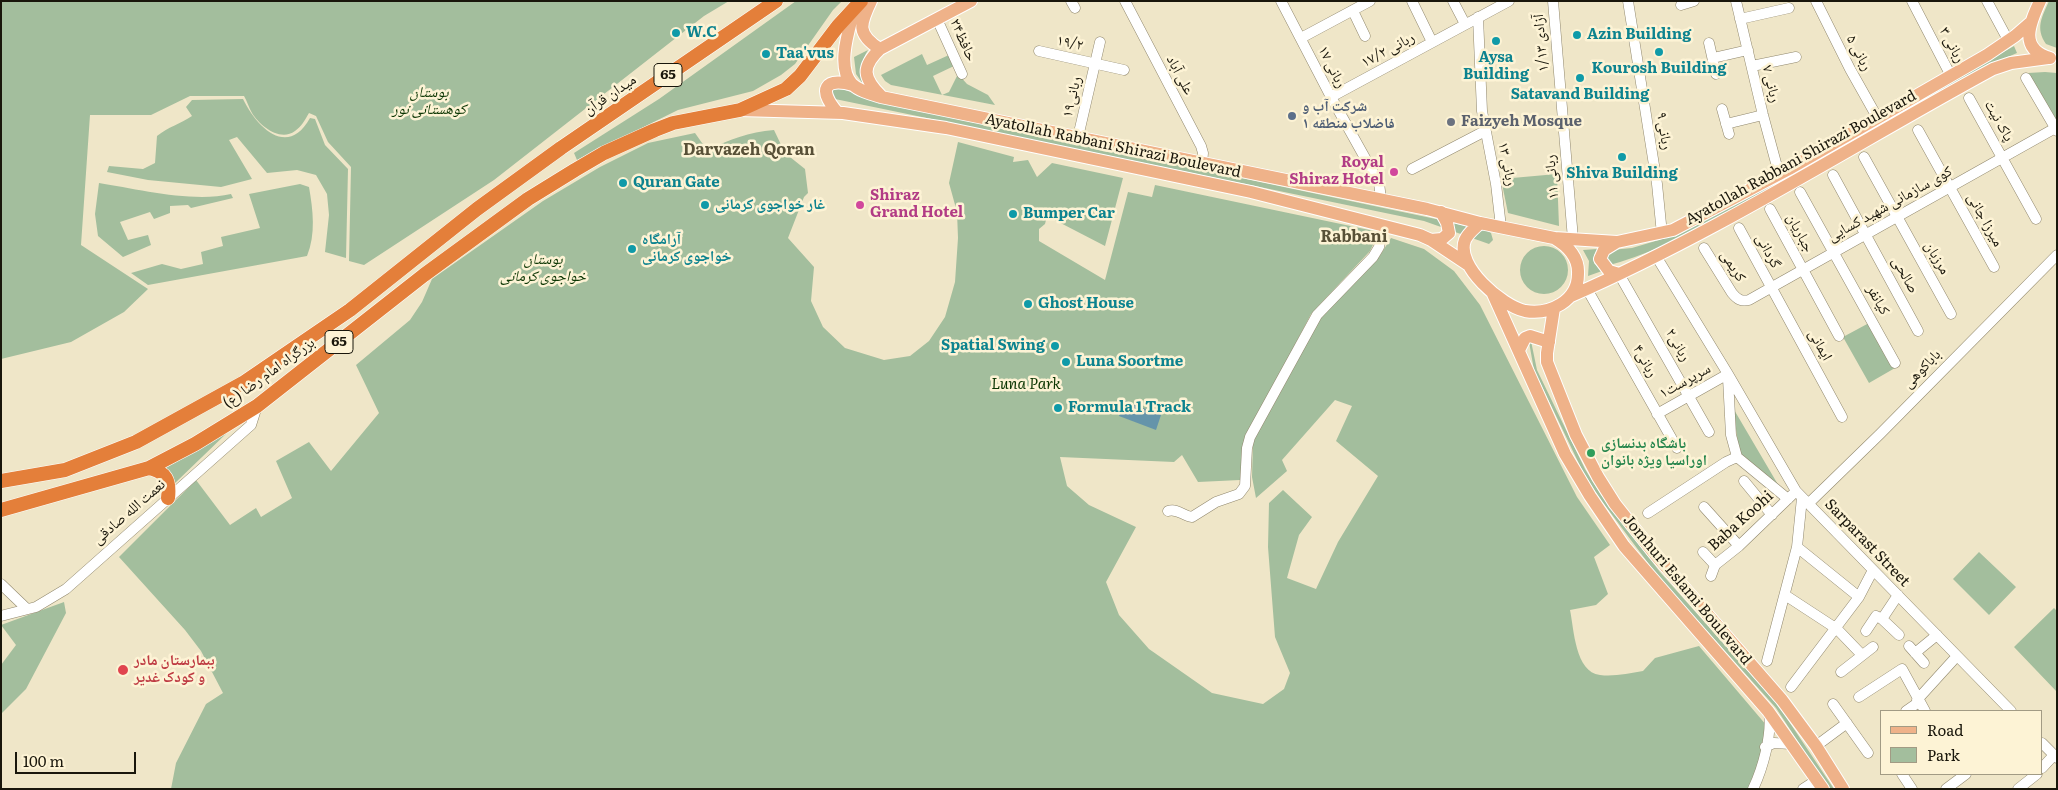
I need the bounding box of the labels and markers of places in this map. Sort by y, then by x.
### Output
place label: W.C [686,24,717,42]
place label: Azin Building [1587,26,1691,44]
marker: W.C [670,27,682,39]
marker: Azin Building [1571,29,1583,41]
marker: Aysa Building [1490,35,1502,47]
place label: Taa'vus [776,45,834,63]
marker: Kourosh Building [1653,46,1665,58]
marker: Taa'vus [760,48,772,60]
place label: Aysa Building [1463,49,1529,84]
place label: Kourosh Building [1591,60,1727,78]
marker: Satavand Building [1574,72,1586,84]
place label: Satavand Building [1511,86,1649,104]
place label: شرکت آب و فاضلاب منطقه ۱ [1302,98,1395,133]
marker: شرکت آب و فاضلاب منطقه ۱ [1286,110,1298,122]
place label: Faizyeh Mosque [1461,113,1582,131]
marker: Faizyeh Mosque [1445,116,1457,128]
marker: Shiva Building [1616,151,1628,163]
place label: Royal Shiraz Hotel [1289,154,1384,189]
place label: Shiva Building [1566,165,1678,183]
marker: Royal Shiraz Hotel [1388,166,1400,178]
place label: Quran Gate [633,174,720,192]
marker: Quran Gate [617,177,629,189]
place label: Shiraz Grand Hotel [870,187,963,222]
place label: غار خواجوی کرمانی [715,196,825,214]
marker: غار خواجوی کرمانی [699,199,711,211]
marker: Shiraz Grand Hotel [854,199,866,211]
place label: Bumper Car [1023,205,1115,223]
marker: Bumper Car [1007,208,1019,220]
place label: آرامگاه خواجوی کرمانی [642,231,731,266]
marker: آرامگاه خواجوی کرمانی [626,243,638,255]
place label: Ghost House [1038,295,1134,313]
marker: Ghost House [1022,298,1034,310]
place label: Spatial Swing [941,337,1045,355]
marker: Spatial Swing [1049,340,1061,352]
place label: Luna Soortme [1076,353,1183,371]
marker: Luna Soortme [1060,356,1072,368]
place label: Formula 1 Track [1068,399,1191,417]
marker: Formula 1 Track [1052,402,1064,414]
place label: باشگاه بدنسازی اوراسیا ویژه بانوان [1601,435,1707,470]
marker: باشگاه بدنسازی اوراسیا ویژه بانوان [1585,447,1597,459]
place label: ببمارستان مادر و کودک غدیر [134,652,215,687]
marker: ببمارستان مادر و کودک غدیر [116,663,130,677]

